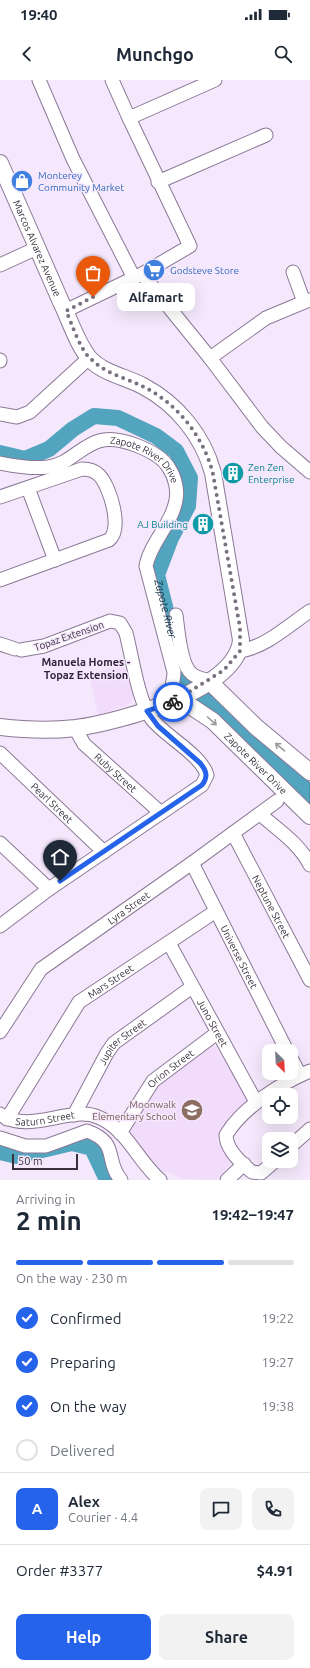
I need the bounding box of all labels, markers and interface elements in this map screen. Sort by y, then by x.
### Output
text: 19:40 [20,6,58,23]
icon: back [16,43,38,65]
icon: search [272,43,294,65]
text: Munchgo [116,44,194,64]
shop icon: Monterey Community Market [9,168,35,194]
place label: Monterey Community Market [38,170,124,193]
street label: Marcos Alvarez Avenue [11,198,63,298]
pin [76,256,110,297]
supermarket icon: Godsteve Store [141,257,167,283]
icon: bag [82,262,104,284]
place label: Godsteve Store [170,265,239,276]
callout: Alfamart [117,283,195,311]
text: Alfamart [129,290,183,304]
street label: Zapote River Drive [110,434,181,484]
building icon: Zen Zen Enterprise [220,460,246,486]
place label: Zen Zen Enterprise [248,462,294,485]
building icon: AJ Building [190,511,216,537]
place label: AJ Building [137,519,188,530]
water label: Zapote River [152,577,179,640]
street label: Topaz Extension [33,619,105,653]
district label: Manuela Homes - Topaz Extension [42,656,131,681]
courier [153,682,193,722]
icon: bike [162,691,184,713]
one-way arrow [207,716,217,725]
street label: Zapote River Drive [223,730,290,796]
one-way arrow [275,743,286,752]
street label: Ruby Street [92,751,139,794]
street label: Pearl Street [29,780,75,825]
pin [43,840,77,881]
icon: home [49,846,71,868]
street label: Neptune Street [250,873,293,940]
street label: Lyra Street [105,889,152,926]
street label: Universe Street [219,923,260,990]
street label: Mars Street [86,962,135,1000]
street label: Juno Street [195,997,230,1049]
street label: Jupiter Street [96,1016,148,1067]
north arrow [262,1044,298,1080]
map controls [262,1044,298,1168]
street label: Orion Street [145,1047,196,1089]
button: locate [262,1088,298,1124]
school or university icon: Moonwalk Elementary School [179,1097,205,1123]
place label: Moonwalk Elementary School [92,1099,176,1122]
street label: Saturn Street [15,1109,76,1127]
button: layers [262,1132,298,1168]
scale bar [12,1152,78,1171]
text: 50 m [18,1155,42,1167]
text: Arriving in [16,1192,75,1206]
text: 2 min [16,1206,82,1235]
text: 19:42–19:47 [211,1206,294,1223]
text: On the way · 230 m [16,1271,128,1285]
icon: check [16,1307,38,1329]
text: Confirmed [50,1310,122,1327]
text: 19:22 [261,1311,294,1325]
icon: check [16,1351,38,1373]
text: Preparing [50,1354,116,1371]
text: 19:27 [261,1355,294,1369]
icon: check [16,1395,38,1417]
text: On the way [50,1398,126,1415]
text: 19:38 [261,1399,294,1413]
text: Delivered [50,1442,115,1459]
button: chat [200,1488,242,1530]
button: phone [252,1488,294,1530]
text: Alex [68,1493,100,1510]
text: A [32,1500,42,1517]
text: Courier · 4.4 [68,1510,138,1524]
text: Order #3377 [16,1562,103,1579]
text: $4.91 [256,1562,294,1579]
button: Help [16,1614,151,1660]
button: Share [159,1614,294,1660]

